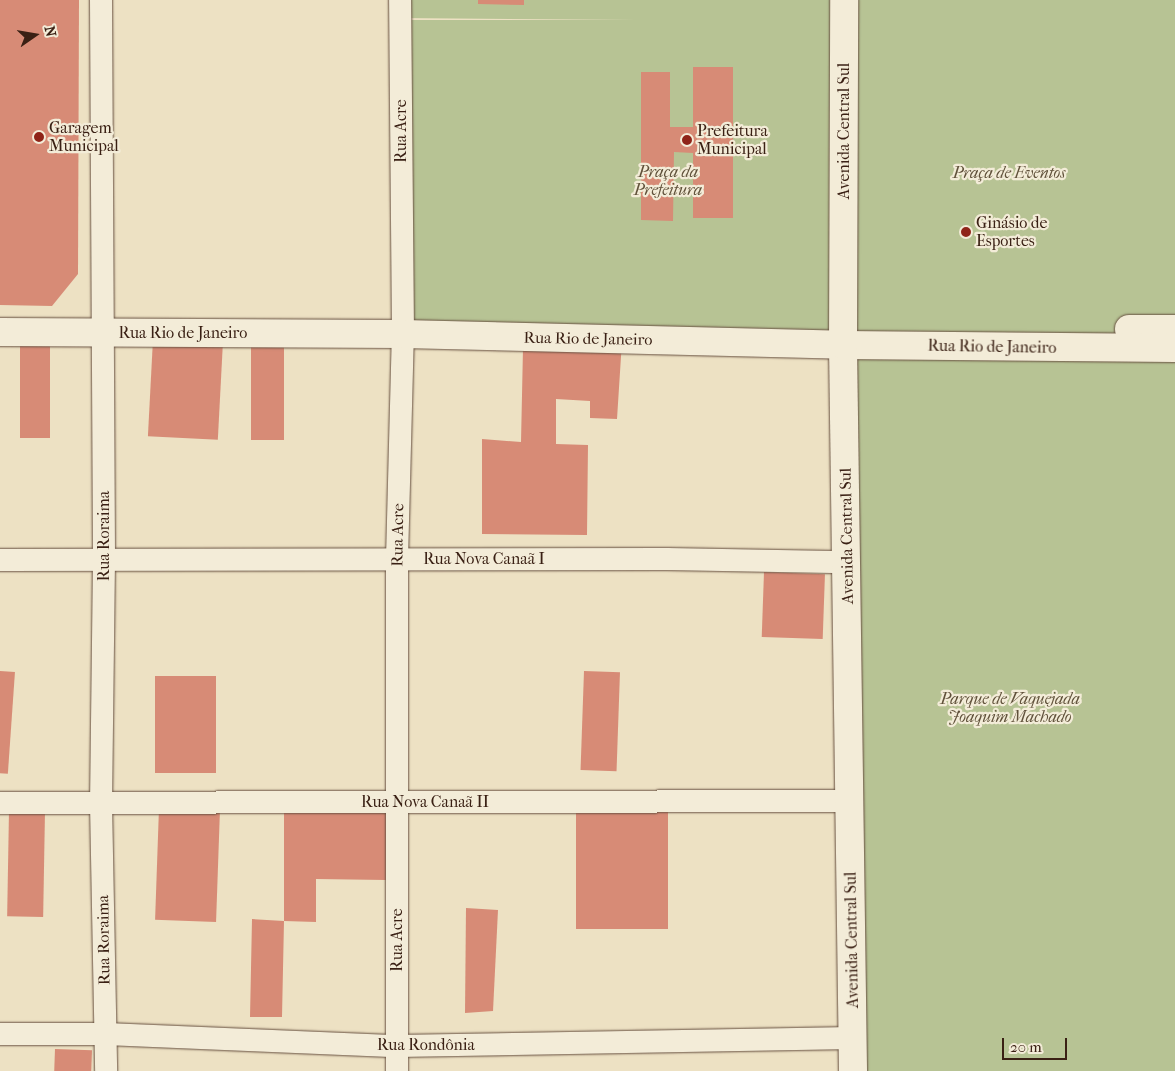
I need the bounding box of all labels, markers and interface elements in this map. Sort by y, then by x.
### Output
north arrow [10,10,60,60]
text: N [41,24,60,39]
street label: Avenida Central Sul [834,63,854,199]
street label: Rua Acre [391,99,411,163]
place label: Garagem Municipal [49,118,119,156]
place label: Prefeitura Municipal [697,121,768,159]
marker: Garagem Municipal [33,131,45,143]
marker: Prefeitura Municipal [681,134,693,146]
park label: Praça da Prefeitura [634,162,702,200]
park label: Praça de Eventos [953,163,1065,183]
place label: Ginásio de Esportes [976,213,1047,251]
marker: Ginásio de Esportes [960,226,972,238]
street label: Rua Rio de Janeiro [119,323,247,343]
street label: Rua Rio de Janeiro [523,328,653,350]
street label: Rua Rio de Janeiro [927,336,1057,358]
street label: Avenida Central Sul [836,468,858,604]
street label: Rua Roraima [94,491,114,581]
street label: Rua Acre [388,503,408,567]
street label: Rua Nova Canaã I [423,549,545,569]
park label: Parque de Vaquejada Joaquim Machado [940,689,1080,727]
street label: Rua Nova Canaã II [361,792,489,812]
street label: Avenida Central Sul [841,872,863,1008]
street label: Rua Roraima [94,895,114,985]
street label: Rua Acre [387,908,407,972]
scale bar [1005,1028,1070,1060]
street label: Rua Rondônia [377,1035,475,1055]
text: 20 m [1010,1038,1042,1056]

